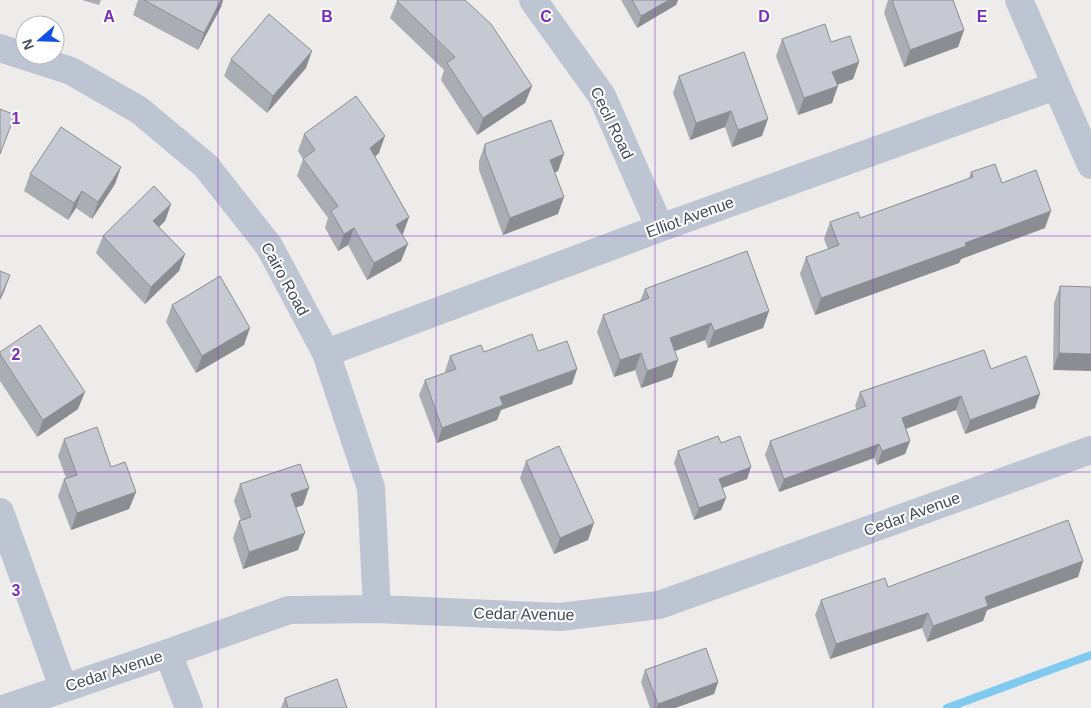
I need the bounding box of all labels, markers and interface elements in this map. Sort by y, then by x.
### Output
text: A [103,8,115,25]
text: B [321,8,333,25]
text: C [540,8,552,25]
text: D [758,8,770,25]
text: E [977,8,988,25]
north arrow [15,15,65,65]
text: N [19,37,37,52]
street label: Cecil Road [587,84,637,162]
text: 1 [12,110,21,127]
street label: Elliot Avenue [644,193,736,241]
street label: Cairo Road [258,239,312,319]
text: 2 [12,346,21,363]
street label: Cedar Avenue [862,489,963,539]
text: 3 [12,582,21,599]
street label: Cedar Avenue [473,605,575,623]
street label: Cedar Avenue [63,647,165,695]

